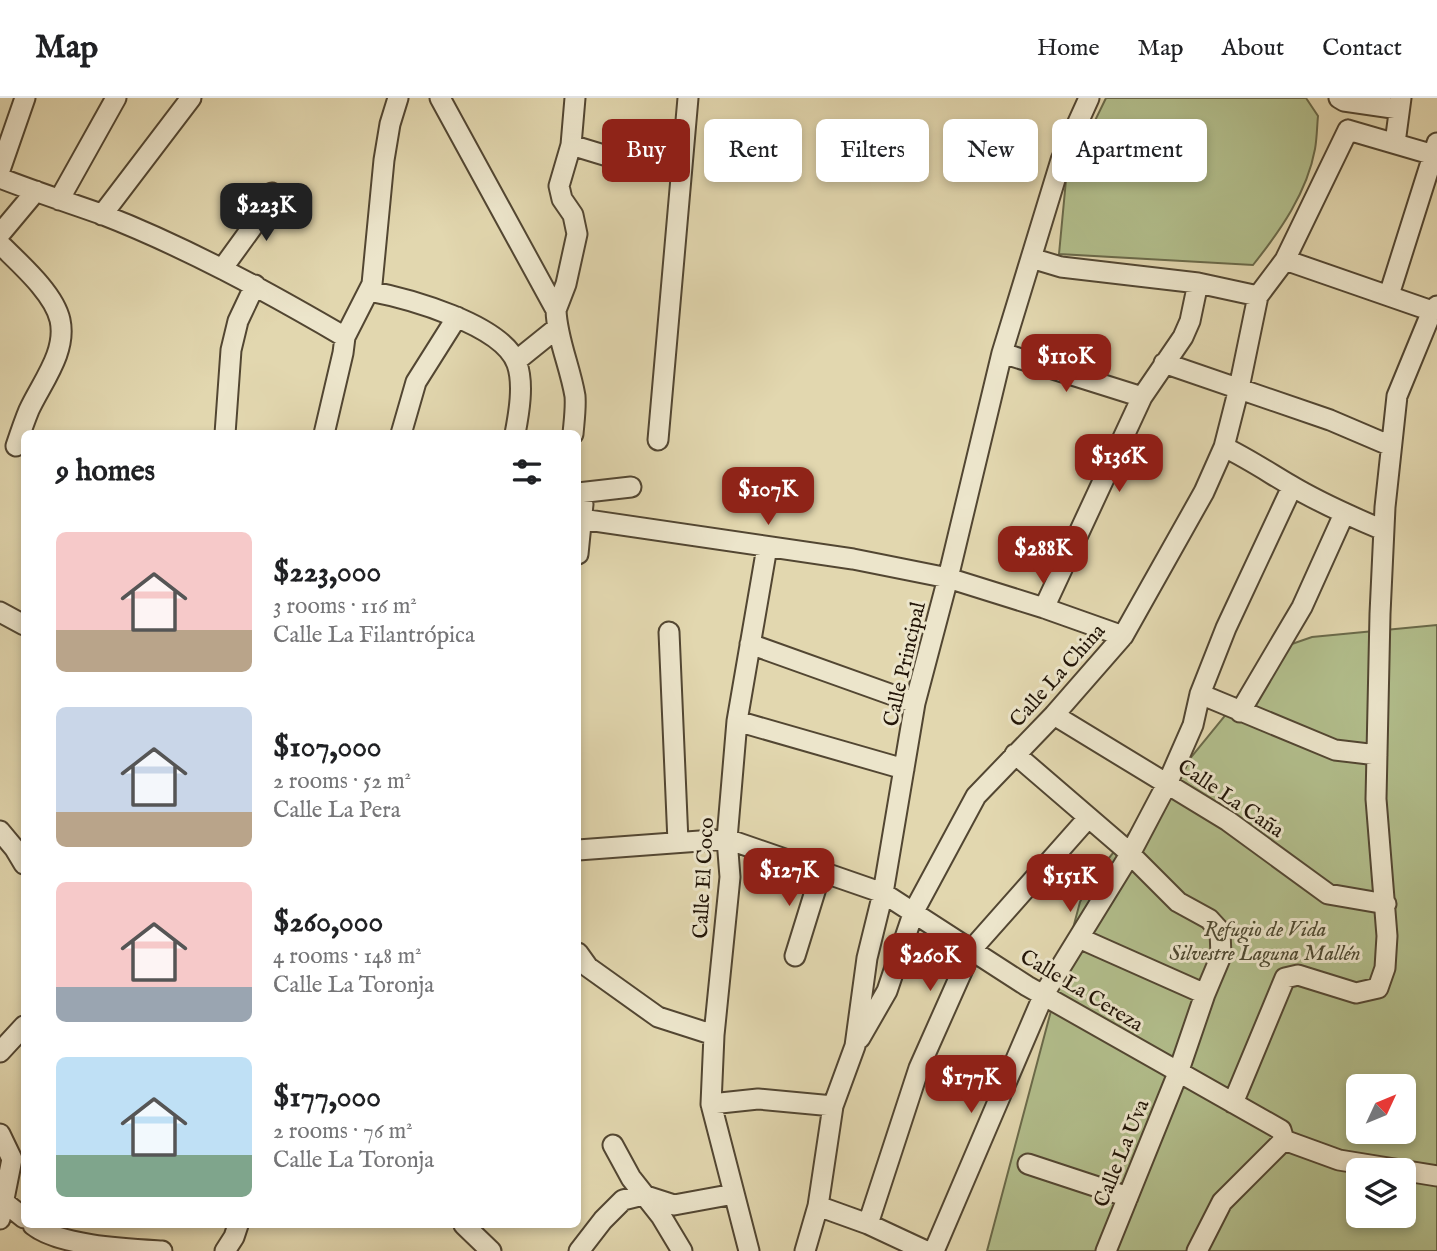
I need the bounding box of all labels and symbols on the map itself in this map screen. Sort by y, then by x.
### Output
pin: $223K [217,184,315,243]
pin: $110K [1017,334,1115,394]
pin: $136K [1070,434,1168,494]
pin: $107K [719,468,817,527]
pin: $288K [994,526,1092,586]
street label: Calle Principal [878,599,933,729]
street label: Calle La China [1004,618,1112,733]
street label: Calle La Caña [1172,754,1289,845]
street label: Calle El Coco [688,817,721,939]
pin: $127K [740,848,838,908]
pin: $151K [1021,854,1119,914]
park label: Refugio de Vida Silvestre Laguna Mallén [1169,917,1361,968]
pin: $260K [881,934,979,993]
street label: Calle La Cereza [1015,944,1149,1039]
pin: $177K [922,1056,1020,1115]
north arrow [1346,1074,1416,1144]
street label: Calle La Uva [1089,1095,1157,1212]

